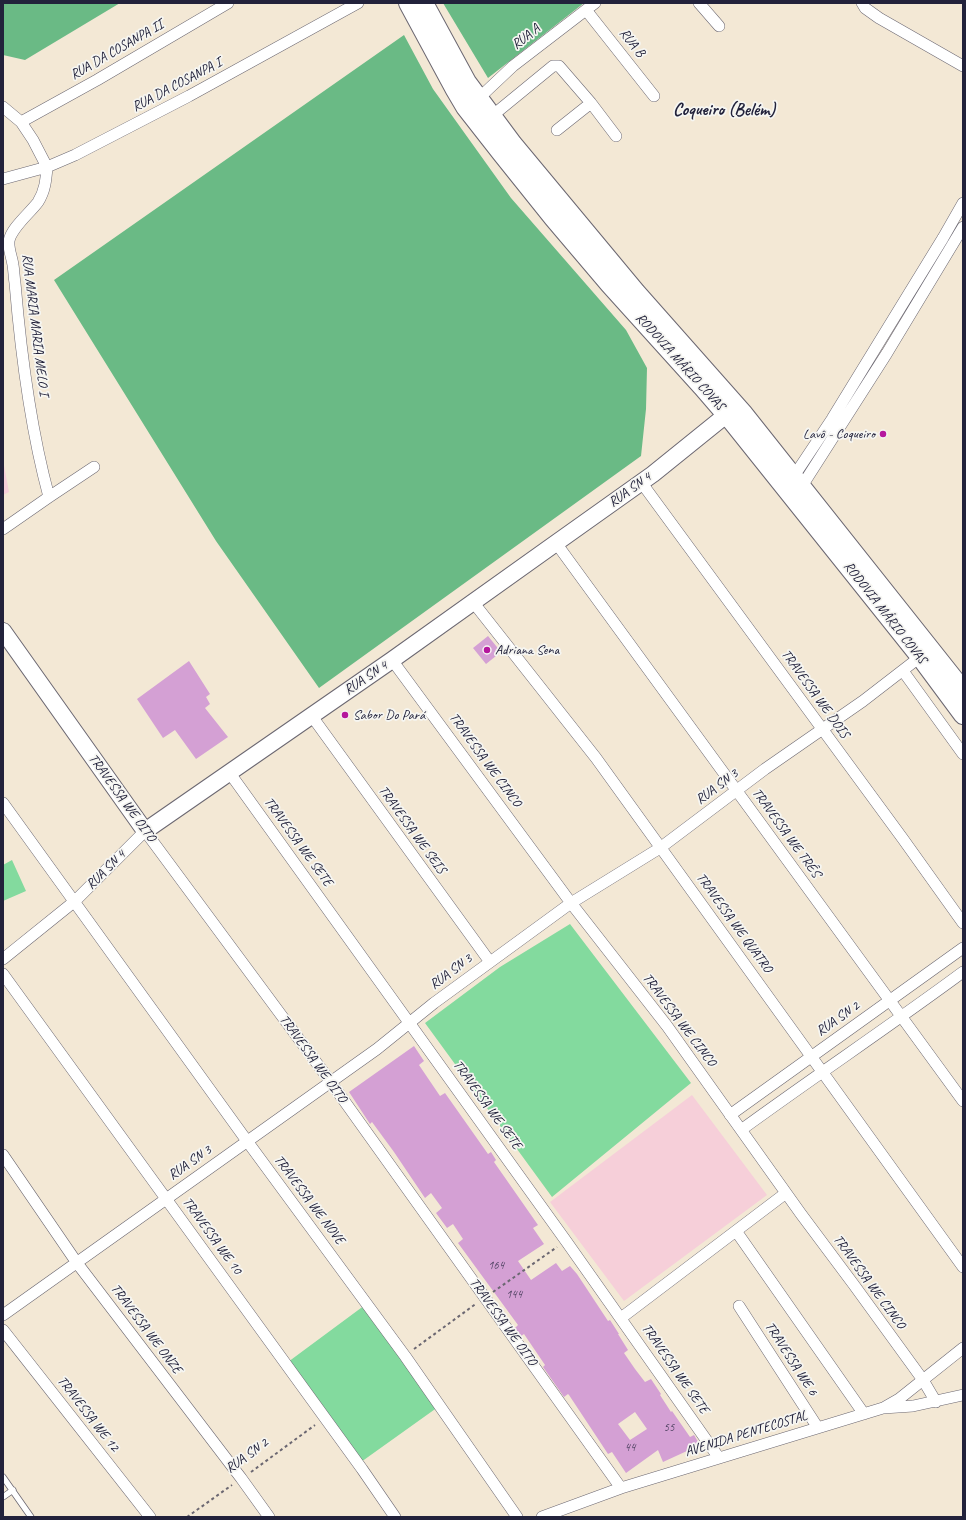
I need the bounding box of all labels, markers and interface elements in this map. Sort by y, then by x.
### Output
street label: RUA DA COSANPA II [67,17,167,83]
street label: RUA A [508,21,544,53]
street label: RUA B [616,25,648,61]
street label: RUA DA COSANPA I [129,54,225,116]
district label: Coqueiro (Belém) [673,99,775,121]
street label: RUA MARIA MARIA MELO I [18,253,52,397]
street label: RODOVIA MÁRIO COVAS [632,310,728,414]
place label: Lavô - Coqueiro [803,426,875,442]
marker: Lavô - Coqueiro [878,429,888,439]
street label: RUA SN 4 [605,469,655,511]
street label: RODOVIA MÁRIO COVAS [840,558,930,668]
place label: Adriana Sena [495,642,559,658]
marker: Adriana Sena [482,645,492,655]
street label: TRAVESSA WE DOIS [777,646,853,742]
street label: RUA SN 4 [341,657,391,699]
place label: Sabor Do Pará [353,707,425,723]
marker: Sabor Do Pará [340,710,350,720]
street label: TRAVESSA WE CINCO [445,710,525,810]
street label: TRAVESSA WE OITO [85,751,159,845]
street label: RUA SN 3 [692,766,742,808]
street label: TRAVESSA WE SEIS [374,783,450,877]
street label: TRAVESSA WE TRÊS [748,785,824,881]
street label: TRAVESSA WE SETE [260,794,336,890]
street label: RUA SN 4 [83,847,129,893]
street label: TRAVESSA WE QUATRO [692,870,776,976]
street label: RUA SN 3 [426,951,476,993]
street label: TRAVESSA WE CINCO [639,970,719,1070]
street label: RUA SN 2 [813,998,863,1040]
street label: TRAVESSA WE OITO [276,1012,350,1106]
street label: TRAVESSA WE SETE [449,1057,525,1153]
street label: RUA SN 3 [165,1142,215,1184]
street label: TRAVESSA WE NOVE [270,1152,348,1248]
street label: TRAVESSA WE 10 [178,1194,246,1278]
street label: TRAVESSA WE CINCO [829,1232,909,1332]
house number: 164 [488,1259,504,1273]
street label: TRAVESSA WE OITO [466,1275,540,1369]
street label: TRAVESSA WE ONZE [107,1281,185,1377]
house number: 144 [506,1288,522,1302]
street label: TRAVESSA WE 6 [761,1319,821,1399]
street label: TRAVESSA WE SETE [638,1321,712,1417]
street label: TRAVESSA WE 12 [53,1373,123,1455]
street label: AVENIDA PENTECOSTAL [683,1407,809,1461]
house number: 55 [664,1421,674,1435]
street label: RUA SN 2 [222,1435,272,1477]
house number: 44 [625,1441,635,1455]

